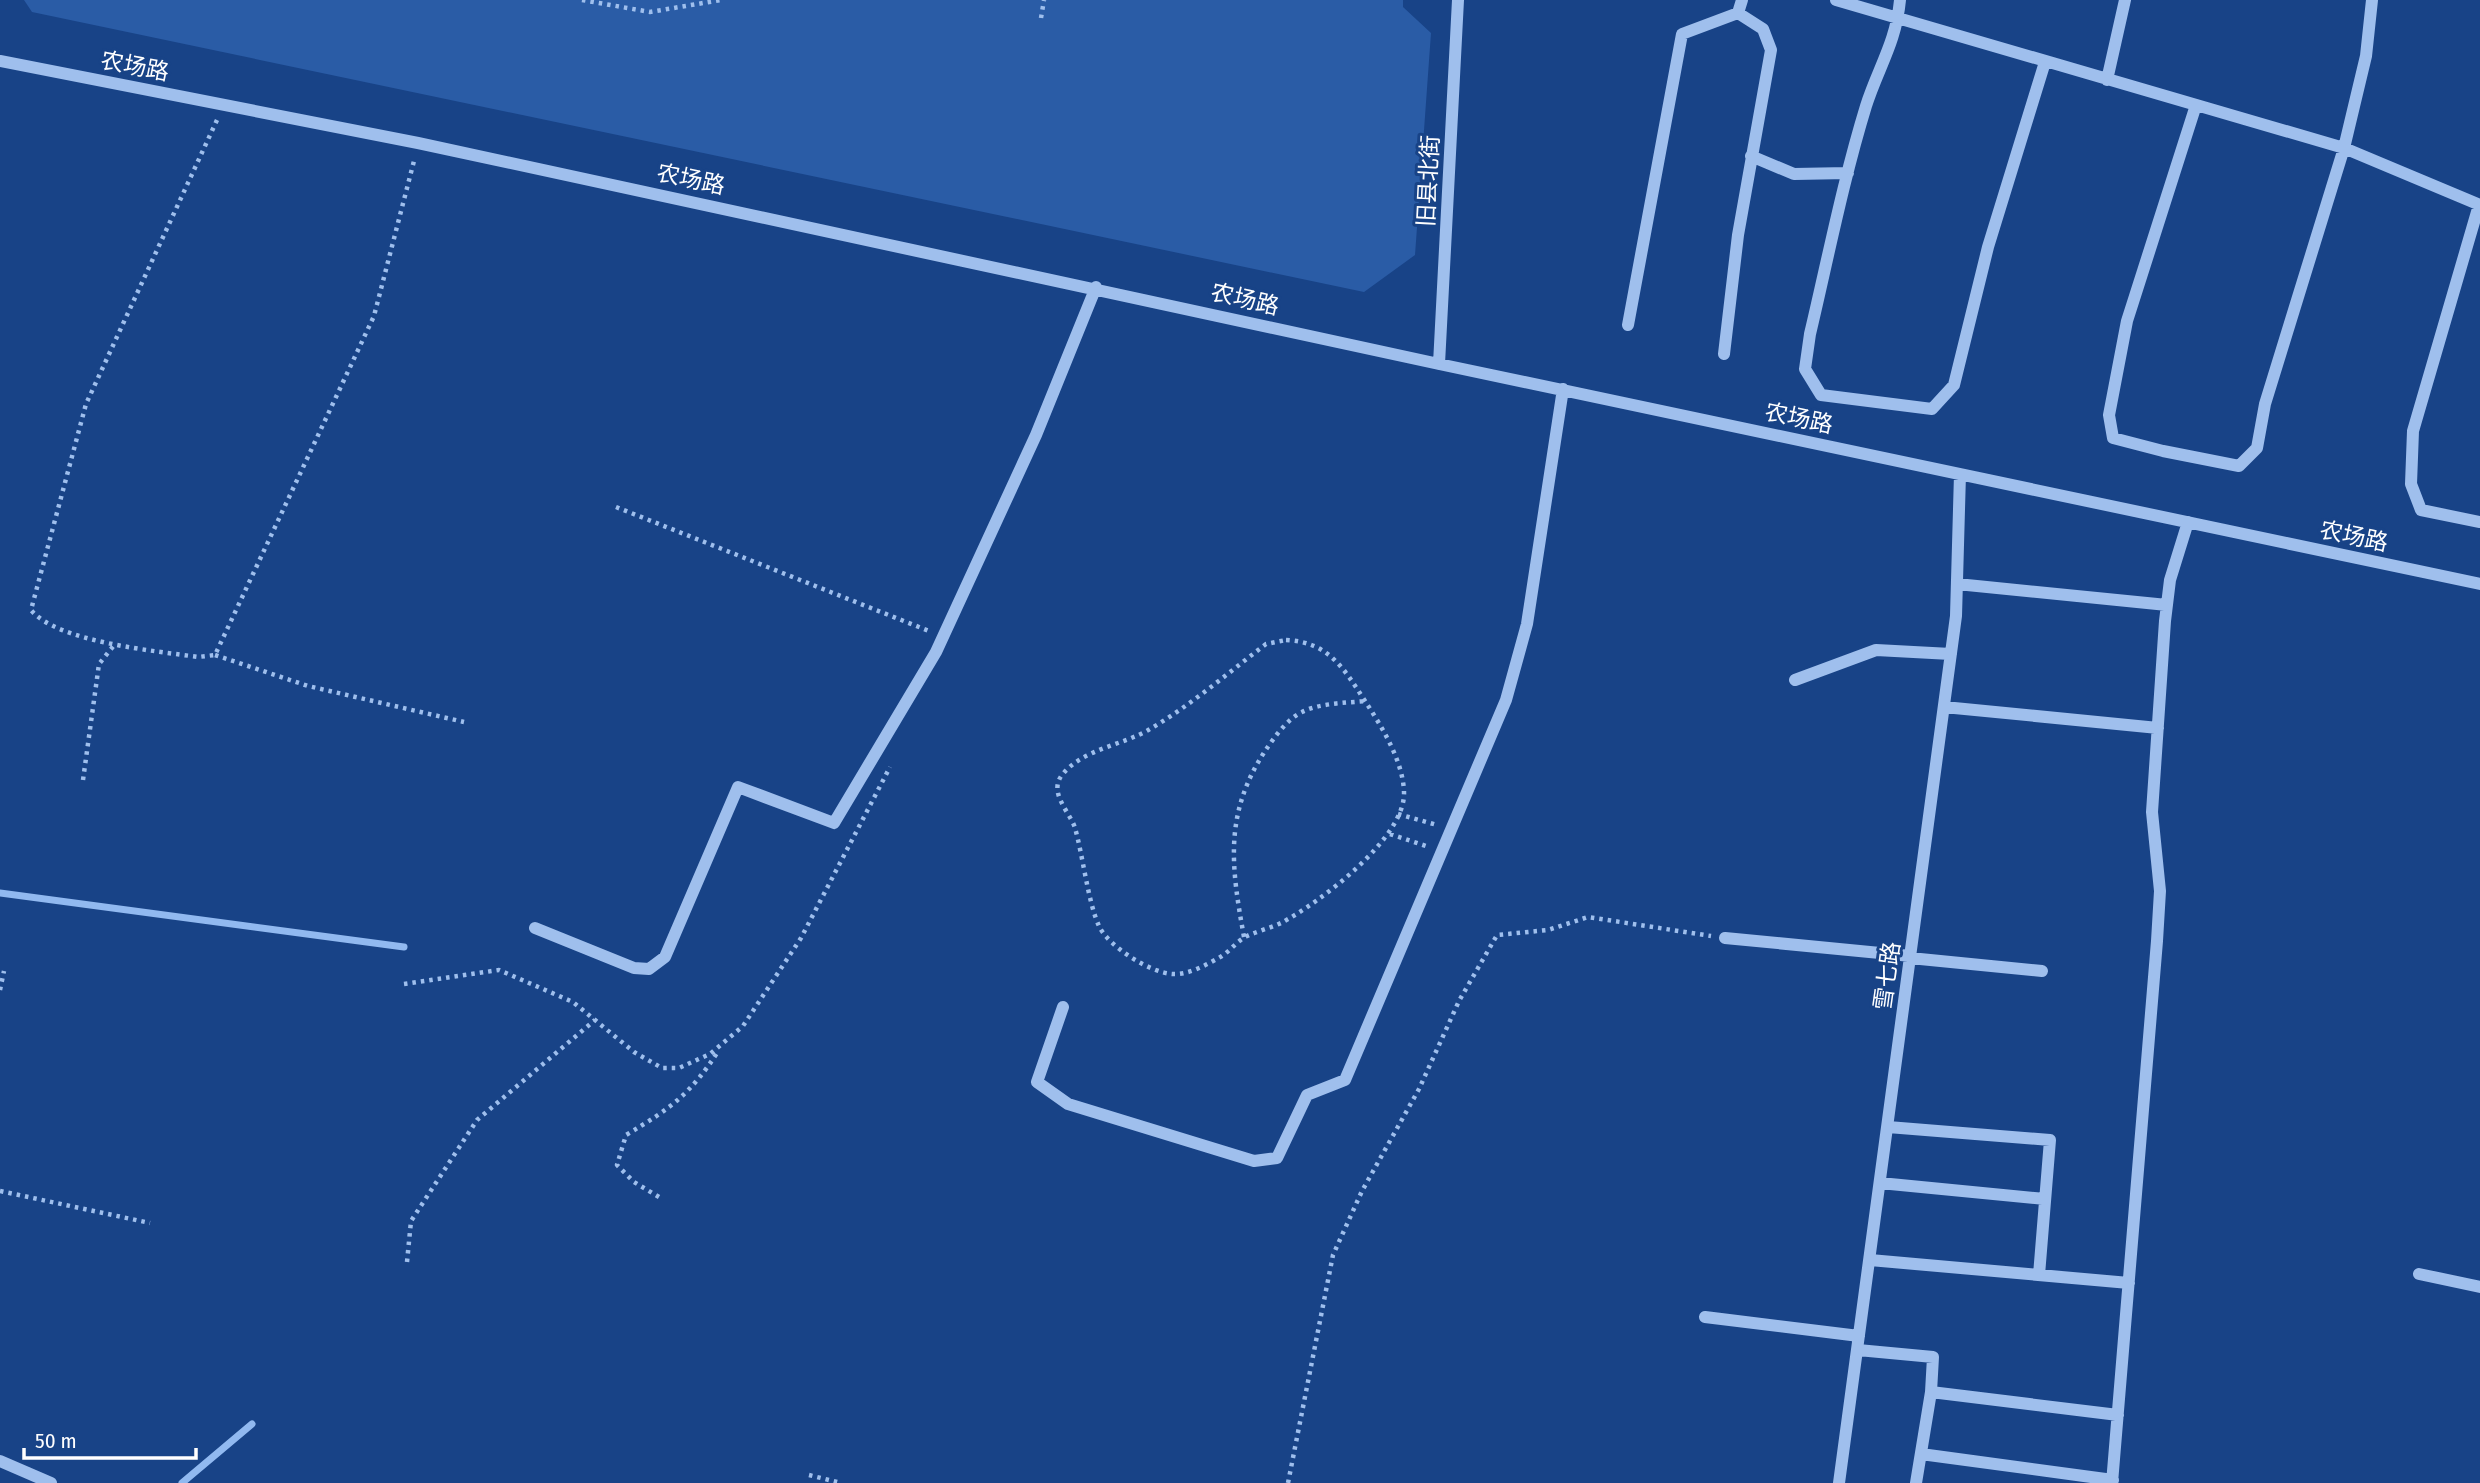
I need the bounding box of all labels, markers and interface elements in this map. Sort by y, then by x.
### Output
street label: 农场路 [98,46,172,86]
street label: 旧县北街 [1412,134,1444,228]
street label: 农场路 [654,158,728,200]
street label: 农场路 [1208,278,1282,320]
street label: 农场路 [1762,397,1836,439]
street label: 农场路 [2317,515,2391,557]
street label: 雪七路 [1868,940,1906,1012]
scale bar [24,1416,196,1460]
text: 50 m [35,1428,77,1454]

